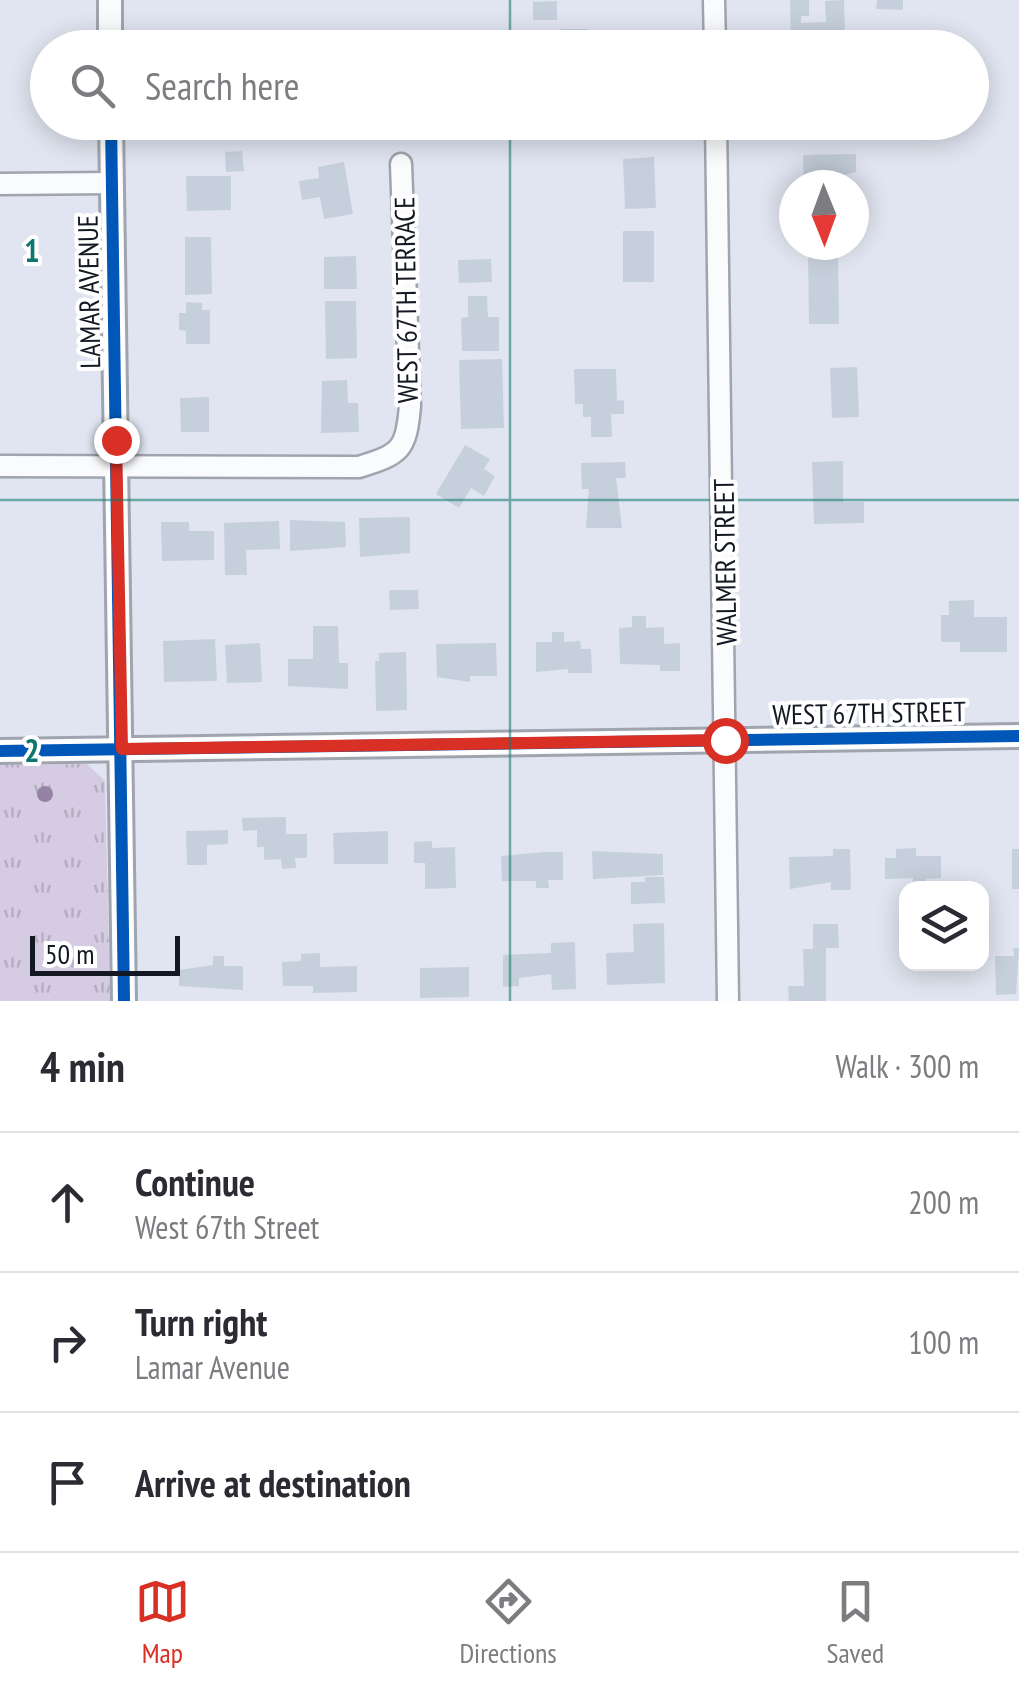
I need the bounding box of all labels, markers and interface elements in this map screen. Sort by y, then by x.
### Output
search box [30,30,989,140]
icon: search [65,58,120,113]
text: Search here [145,61,299,110]
north arrow [779,170,869,260]
street label: WEST 67TH TERRACE [385,196,426,404]
street label: LAMAR AVENUE [69,215,108,369]
text: 1 [24,229,40,271]
route end [94,418,140,464]
street label: WALMER STREET [705,478,744,646]
street label: WEST 67TH STREET [772,692,967,733]
route start [703,718,749,764]
text: 2 [24,729,40,771]
map controls [899,881,989,971]
button: layers [899,881,989,971]
scale bar [30,931,180,976]
text: 50 m [45,935,94,972]
text: 4 min [40,1039,125,1094]
text: Walk · 300 m [835,1045,979,1087]
text: Continue [135,1157,255,1206]
icon: ahead [40,1175,95,1230]
text: 200 m [908,1181,979,1223]
text: West 67th Street [135,1206,319,1248]
text: Turn right [135,1297,267,1346]
icon: right [40,1315,95,1370]
text: 100 m [908,1321,979,1363]
text: Lamar Avenue [135,1346,290,1388]
icon: arrive [40,1455,95,1510]
text: Arrive at destination [135,1458,411,1507]
tab: Map [135,1574,190,1671]
tab: Directions [459,1574,557,1671]
tab: Saved [826,1574,884,1671]

